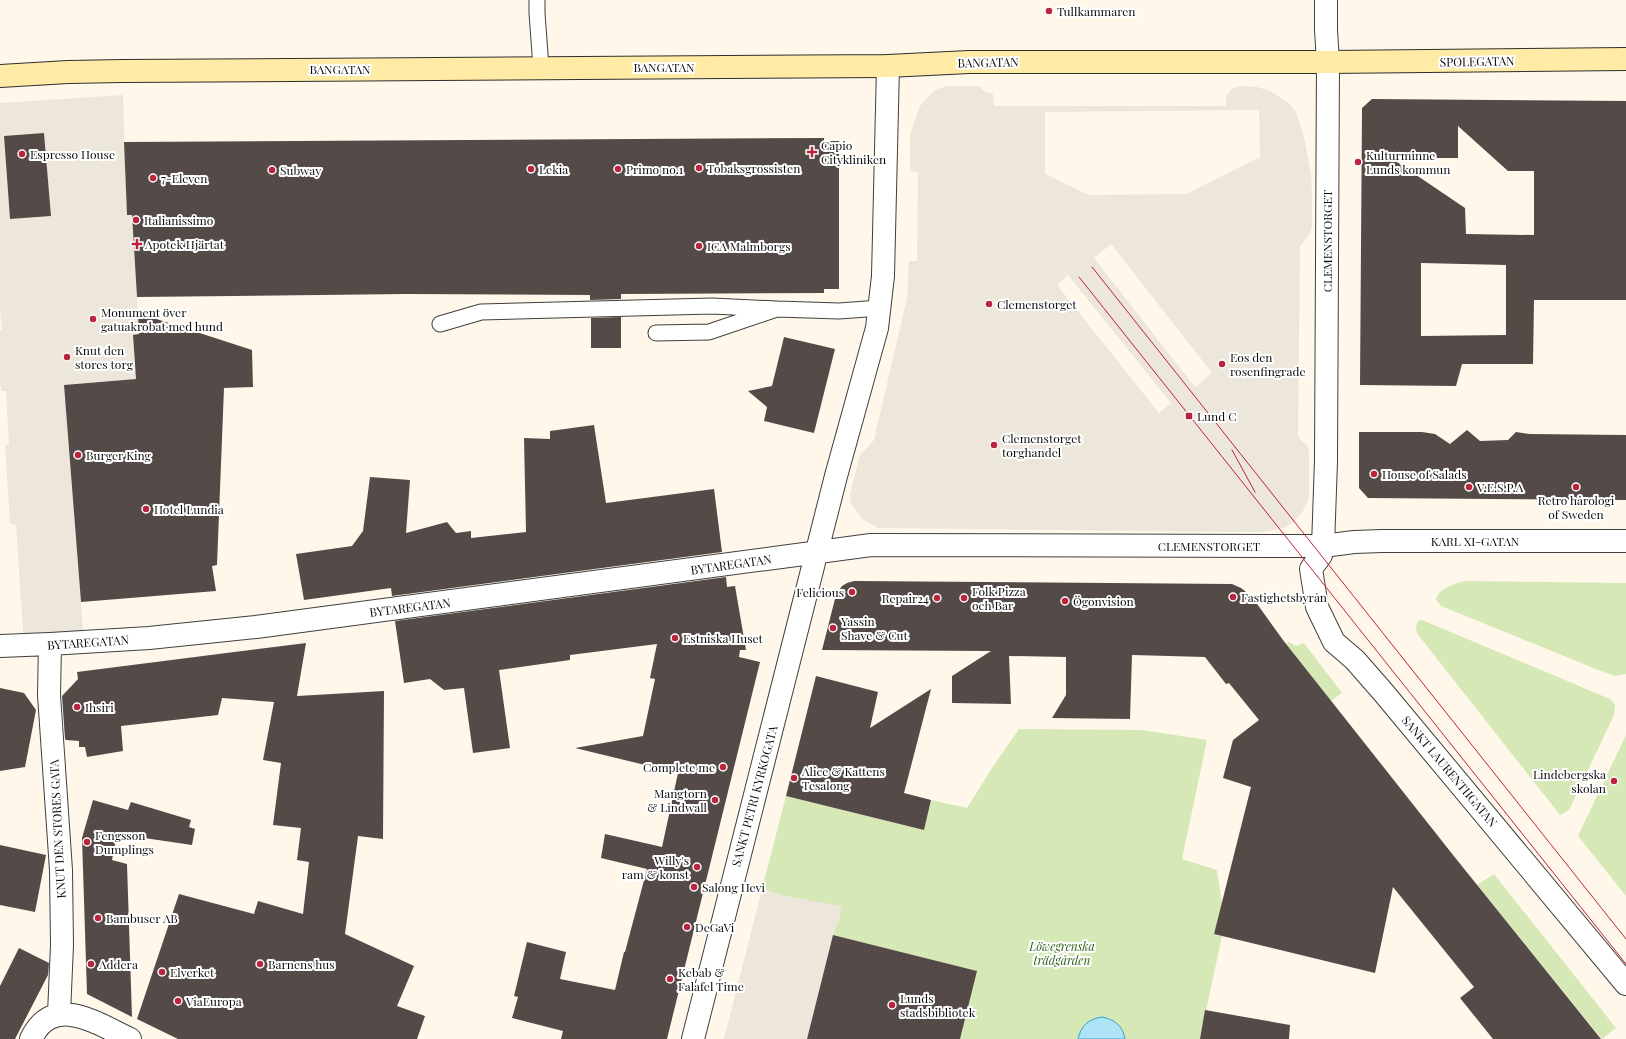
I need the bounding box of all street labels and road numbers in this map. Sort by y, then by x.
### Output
street label: SPOLEGATAN [1439,52,1515,70]
street label: BANGATAN [957,53,1019,71]
street label: BANGATAN [633,59,695,75]
street label: BANGATAN [309,61,371,77]
street label: CLEMENSTORGET [1319,189,1335,292]
street label: KARL XI-GATAN [1431,533,1520,549]
street label: CLEMENSTORGET [1158,538,1261,554]
street label: BYTAREGATAN [689,550,773,578]
street label: BYTAREGATAN [368,594,452,620]
street label: BYTAREGATAN [47,631,130,653]
street label: SANKT LAURENTIIGATAN [1399,712,1502,830]
street label: SANKT PETRI KYRKOGATA [727,723,781,868]
street label: KNUT DEN STORES GATA [45,759,69,899]

